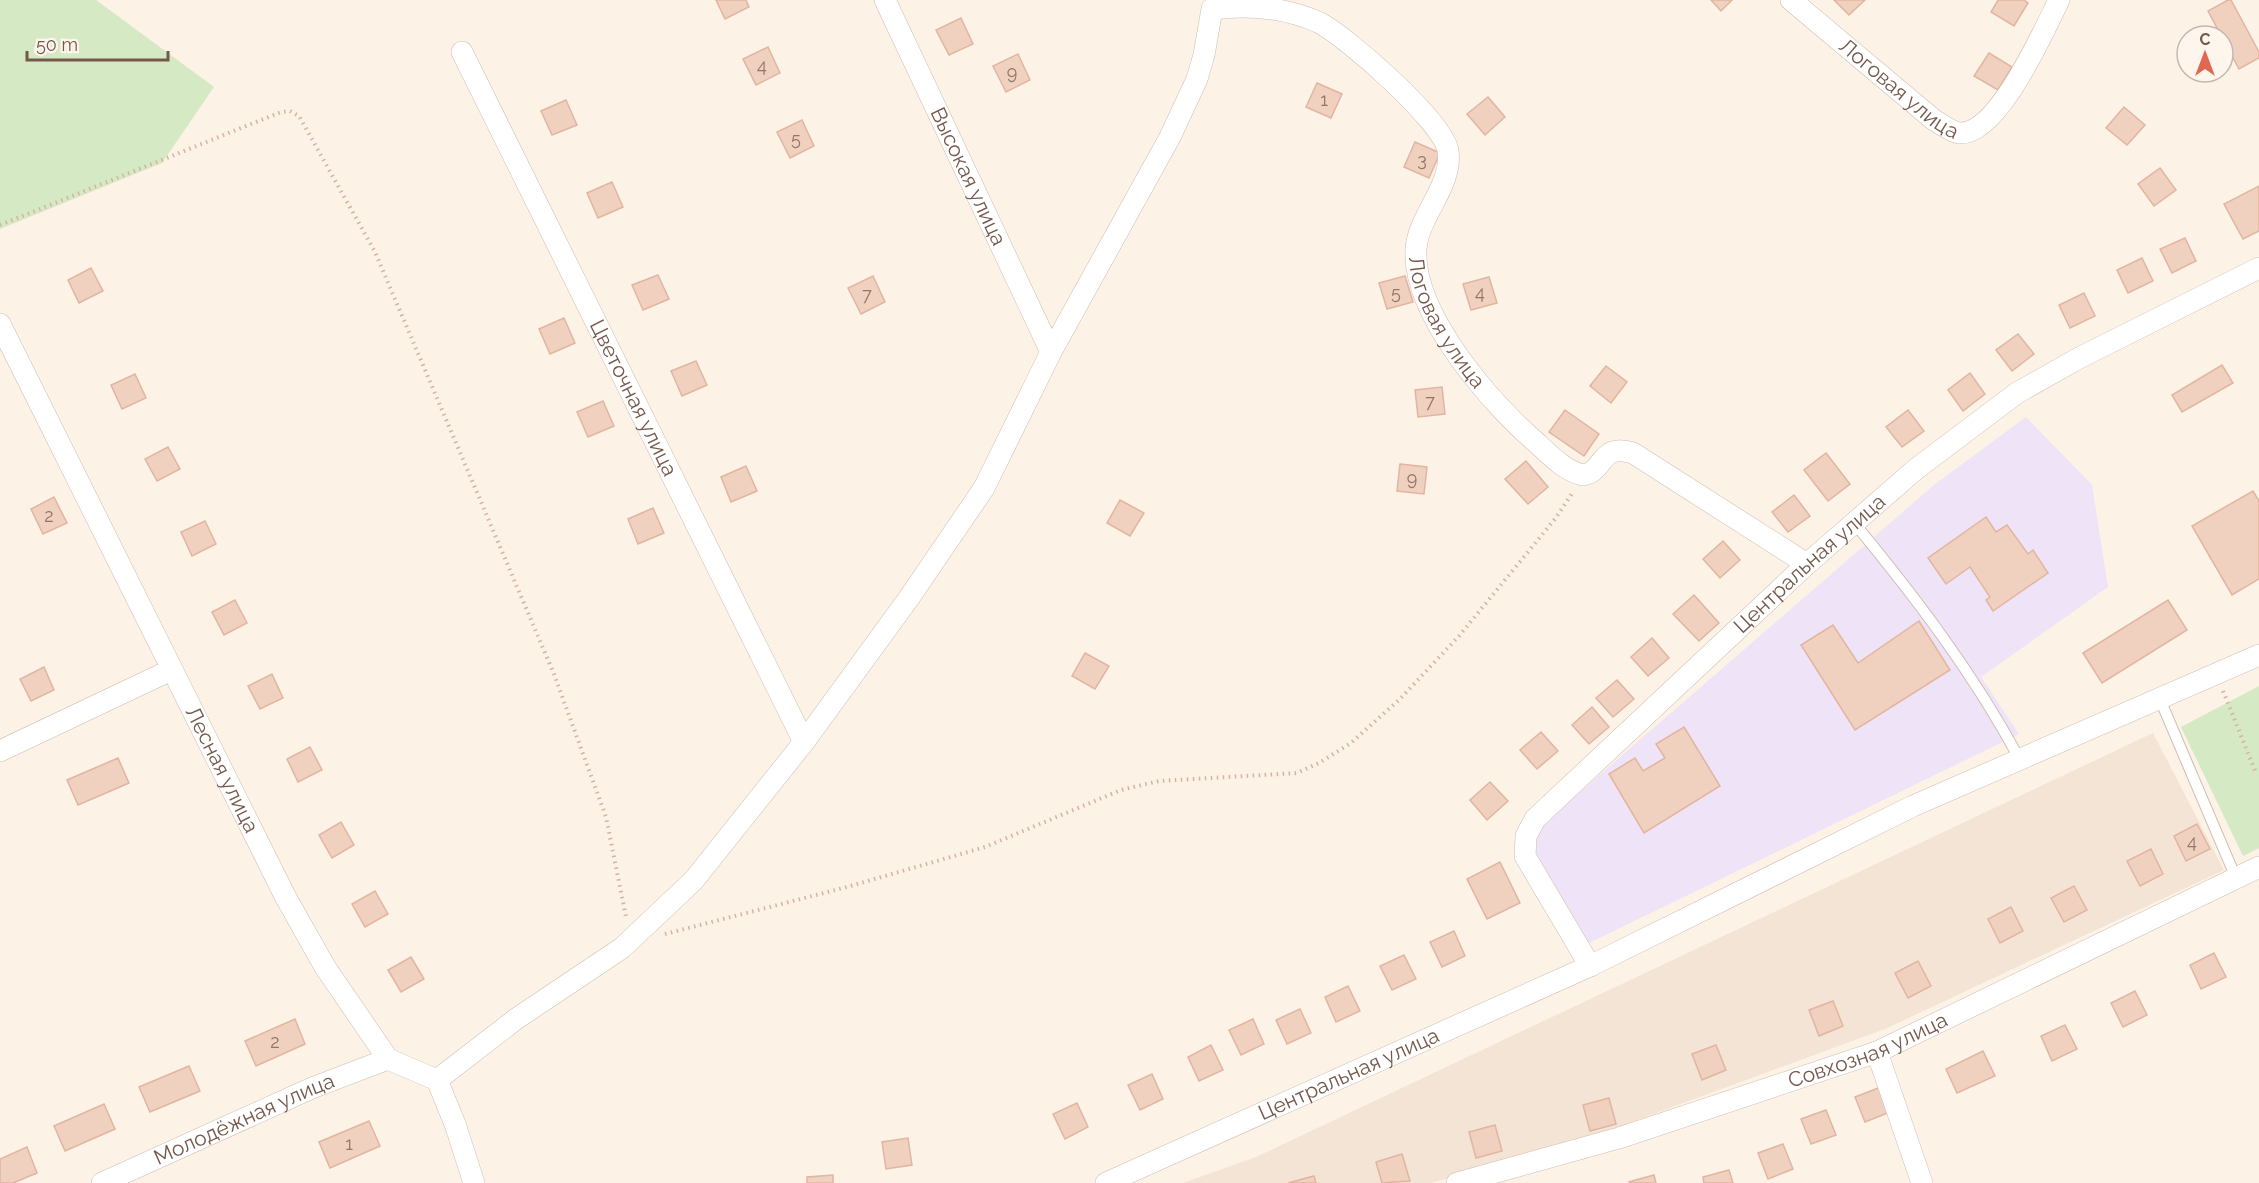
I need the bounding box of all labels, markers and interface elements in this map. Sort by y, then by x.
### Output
scale bar [27,24,168,62]
north arrow [2175,24,2235,84]
text: С [2200,30,2211,49]
street label: Логовая улица [1834,33,1963,144]
text: 50 m [36,34,78,55]
house number: 4 [757,55,767,76]
house number: 9 [1007,62,1017,83]
house number: 1 [1320,89,1328,110]
street label: Высокая улица [925,103,1012,249]
house number: 5 [791,128,801,149]
house number: 3 [1417,149,1427,170]
street label: Логовая улица [1404,255,1491,393]
house number: 5 [1391,282,1401,303]
house number: 4 [1475,282,1485,303]
house number: 7 [862,284,872,305]
street label: Цветочная улица [585,315,683,480]
house number: 7 [1425,391,1435,412]
house number: 9 [1407,468,1417,489]
street label: Центральная улица [1728,489,1890,638]
house number: 2 [44,505,54,526]
street label: Лесная улица [181,702,264,837]
house number: 4 [2187,831,2197,852]
street label: Совхозная улица [1785,1007,1951,1093]
street label: Центральная улица [1254,1022,1443,1125]
house number: 2 [270,1031,280,1052]
street label: Молодёжная улица [150,1068,338,1170]
house number: 1 [345,1133,353,1154]

